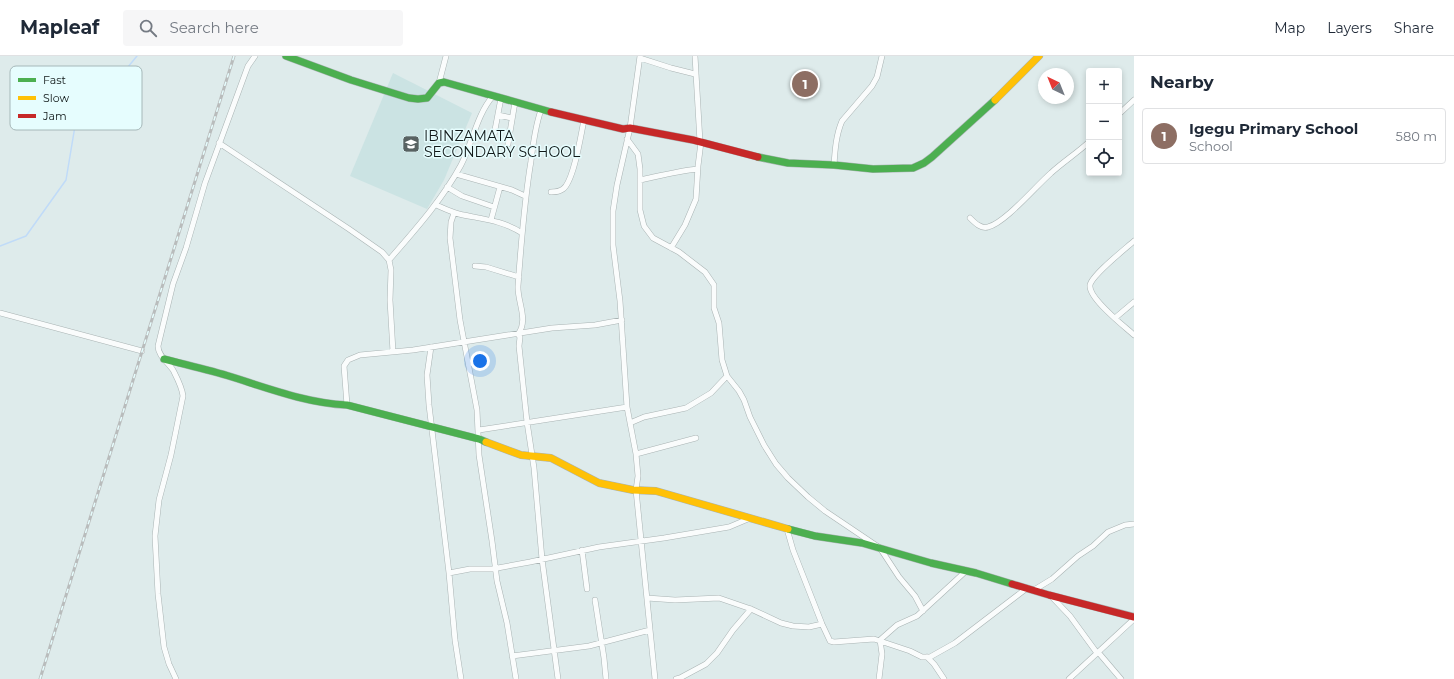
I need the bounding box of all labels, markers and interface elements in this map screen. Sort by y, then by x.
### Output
search box [123,10,403,46]
text: Mapleaf [20,16,99,39]
icon: search [137,17,159,39]
text: Search here [169,18,259,37]
text: Map [1274,19,1305,37]
text: Layers [1327,19,1372,37]
text: Share [1394,19,1434,37]
legend [10,66,142,130]
north arrow [1038,68,1074,104]
map controls [1086,68,1122,176]
button: + [1086,68,1122,104]
pin: 1 [792,69,818,99]
text: Nearby [1150,72,1214,92]
text: Fast [43,73,67,87]
text: Slow [43,91,69,105]
button: − [1086,104,1122,140]
text: Jam [42,109,67,123]
text: Igegu Primary School [1189,119,1358,138]
place label: IBINZAMATA SECONDARY SCHOOL [424,127,581,161]
text: 1 [1161,128,1167,144]
text: 580 m [1396,128,1437,144]
school or university icon: IBINZAMATA SECONDARY SCHOOL [401,134,421,154]
text: School [1189,138,1233,154]
button: locate [1086,140,1122,176]
your location [470,351,490,371]

